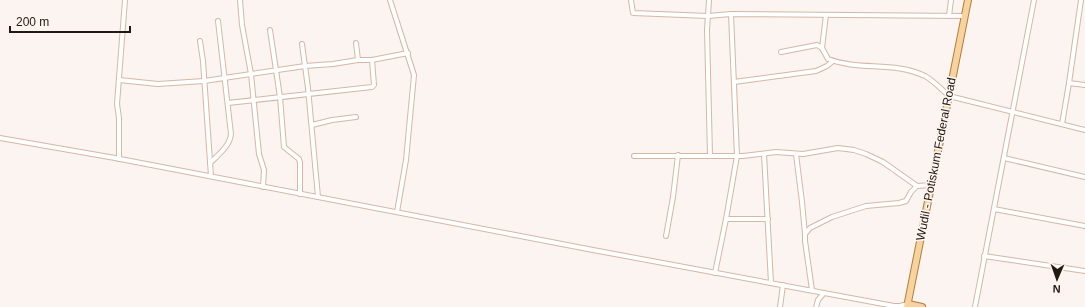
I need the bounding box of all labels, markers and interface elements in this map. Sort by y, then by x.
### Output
scale bar [10,8,130,34]
text: 200 m [16,15,49,29]
street label: Wudil - Potiskum Federal Road [913,76,959,242]
north arrow [1037,259,1077,299]
text: N [1052,283,1061,295]

